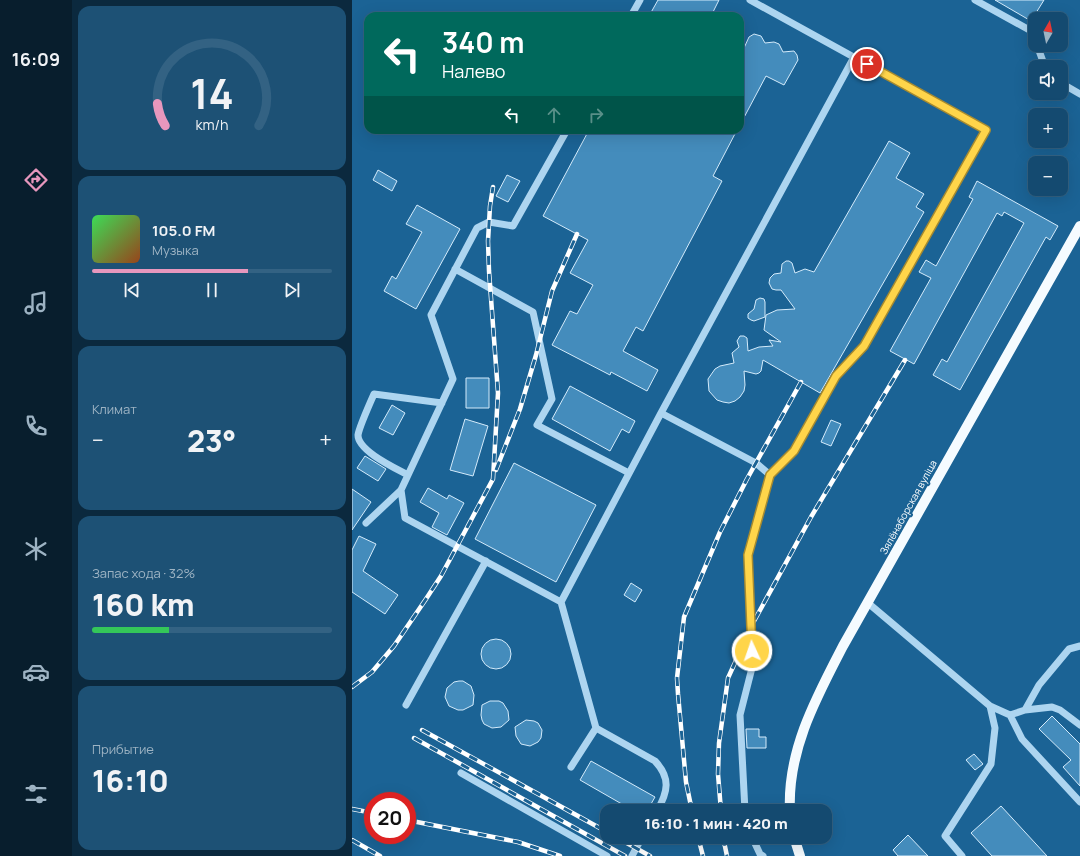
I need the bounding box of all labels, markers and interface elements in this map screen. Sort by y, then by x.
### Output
north arrow [1028,12,1068,52]
map controls [1028,12,1068,196]
text: 340 m [442,23,525,61]
icon: left [376,28,428,80]
text: 16:09 [12,47,60,71]
pin [850,47,884,81]
icon: arrive [856,53,878,75]
text: Налево [442,59,506,83]
button: sound [1028,60,1068,100]
text: 14 [190,65,234,121]
icon: left [501,104,523,126]
icon: ahead [543,104,565,126]
icon: right [585,104,607,126]
button: + [1028,108,1068,148]
text: km/h [195,115,229,134]
button: − [1028,156,1068,196]
icon: directions [22,166,50,194]
text: 105.0 FM [152,220,215,241]
text: Музыка [152,241,199,259]
icon: previous [121,279,143,301]
icon: pause [201,279,223,301]
icon: next [281,279,303,301]
icon: music [22,289,50,317]
text: Климат [92,400,137,418]
icon: phone [22,412,50,440]
text: 23° [187,420,236,461]
text: − [92,425,104,455]
text: + [319,425,332,455]
street label: Зялёнаборская вуліца [876,457,940,557]
icon: climate [22,535,50,563]
text: Запас хода · 32% [92,564,195,582]
text: 160 km [92,584,195,625]
position arrow [731,630,773,672]
icon: car [22,658,50,686]
text: Прибытие [92,740,154,758]
text: 16:10 [92,760,169,801]
icon: filters [22,780,50,808]
speed limit sign: 20 [364,792,416,844]
text: 16:10 · 1 мин · 420 m [644,813,788,834]

